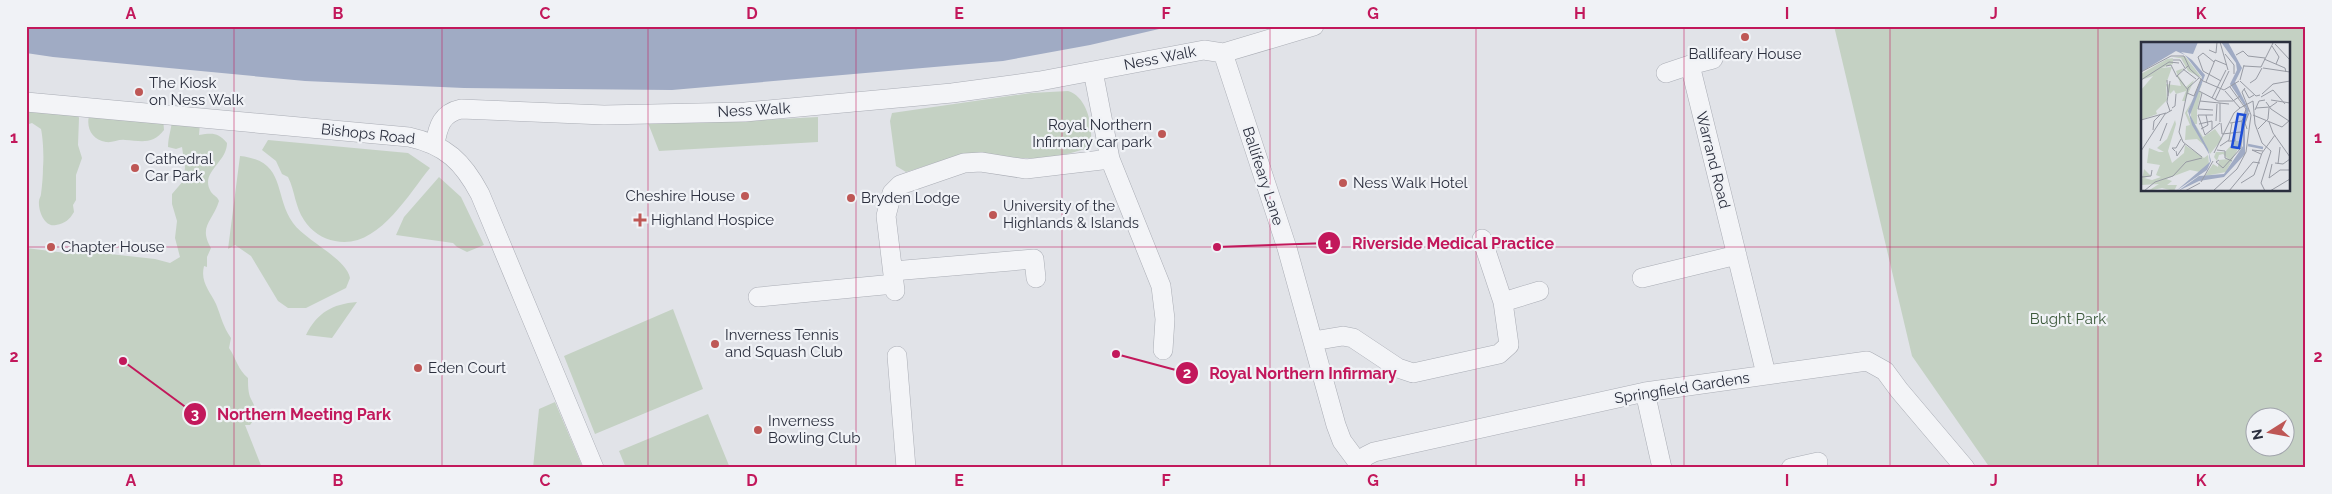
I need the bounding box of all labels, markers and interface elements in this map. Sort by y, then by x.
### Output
text: A [126,4,137,23]
text: B [333,4,344,23]
text: C [540,4,551,23]
text: D [746,4,758,23]
text: E [954,4,964,23]
text: F [1161,4,1171,23]
text: G [1367,4,1379,23]
text: H [1574,4,1586,23]
text: I [1785,4,1789,23]
text: J [1990,4,1998,23]
text: K [2196,4,2207,23]
marker: Ballifeary House [1739,31,1751,43]
street label: Ness Walk [1122,42,1198,74]
inset map [2141,42,2290,191]
place label: Ballifeary House [1689,45,1802,63]
place label: The Kiosk on Ness Walk [149,74,244,109]
marker: The Kiosk on Ness Walk [133,86,145,98]
street label: Ness Walk [717,99,791,121]
street label: Warrand Road [1692,109,1734,211]
place label: Royal Northern Infirmary car park [1032,116,1152,151]
street label: Bishops Road [320,120,416,148]
street label: Ballifeary Lane [1239,124,1287,228]
text: 1 [10,128,18,147]
marker: Royal Northern Infirmary car park [1156,128,1168,140]
text: 1 [2314,128,2322,147]
place label: Cathedral Car Park [145,150,214,185]
marker: Cathedral Car Park [129,162,141,174]
place label: Ness Walk Hotel [1353,174,1468,192]
marker: Ness Walk Hotel [1337,177,1349,189]
place label: Cheshire House [625,187,735,205]
place label: Bryden Lodge [861,189,960,207]
marker: Cheshire House [739,190,751,202]
marker: Bryden Lodge [845,192,857,204]
place label: University of the Highlands & Islands [1003,197,1139,232]
marker: University of the Highlands & Islands [987,209,999,221]
place label: Highland Hospice [651,211,774,229]
marker: Highland Hospice [633,213,647,227]
callout: Riverside Medical Practice [1316,228,1564,259]
text: Riverside Medical Practice [1352,234,1554,253]
text: 1 [1325,235,1333,253]
place label: Chapter House [61,238,165,256]
marker: Chapter House [45,241,57,253]
park label: Bught Park [2030,310,2106,328]
place label: Inverness Tennis and Squash Club [725,326,843,361]
marker: Inverness Tennis and Squash Club [709,338,721,350]
text: 2 [9,347,19,366]
text: 2 [2313,347,2323,366]
callout: Royal Northern Infirmary [1174,358,1407,389]
place label: Eden Court [428,359,506,377]
marker: Eden Court [412,362,424,374]
text: 2 [1183,364,1191,382]
text: Royal Northern Infirmary [1209,364,1397,383]
street label: Springfield Gardens [1613,368,1751,408]
callout: Northern Meeting Park [182,399,401,430]
text: 3 [191,405,199,423]
text: Northern Meeting Park [217,405,391,424]
north arrow [2244,406,2294,456]
place label: Inverness Bowling Club [768,412,861,447]
marker: Inverness Bowling Club [752,424,764,436]
text: N [2248,428,2266,441]
text: A [126,471,137,490]
text: B [333,471,344,490]
text: C [540,471,551,490]
text: D [746,471,758,490]
text: E [954,471,964,490]
text: F [1161,471,1171,490]
text: G [1367,471,1379,490]
text: H [1574,471,1586,490]
text: I [1785,471,1789,490]
text: J [1990,471,1998,490]
text: K [2196,471,2207,490]

